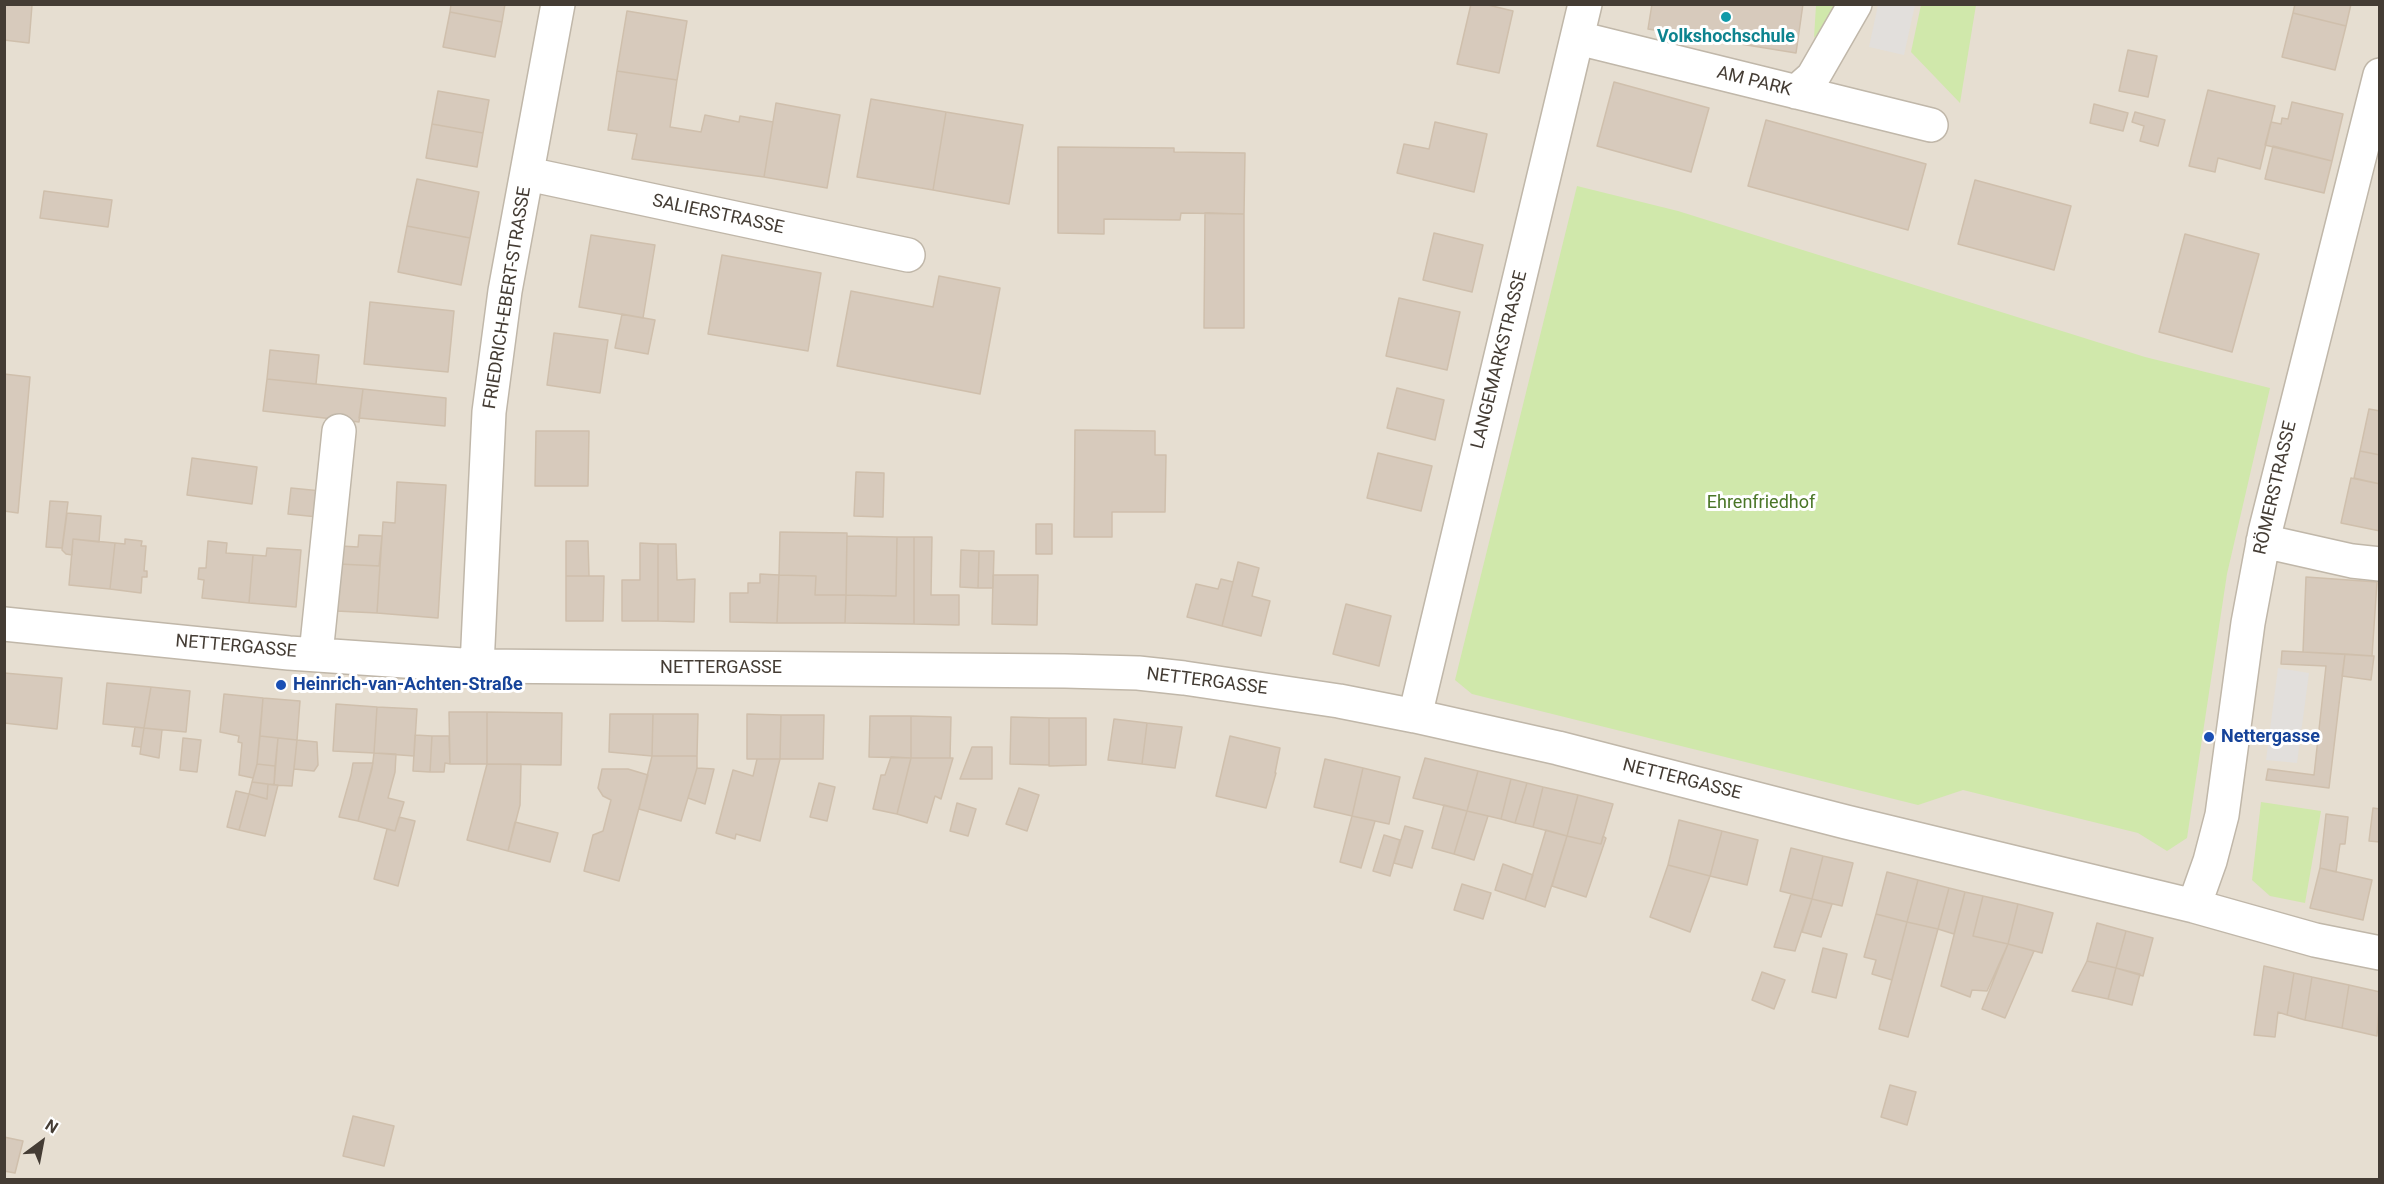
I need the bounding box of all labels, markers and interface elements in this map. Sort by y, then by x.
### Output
marker: Volkshochschule [1719,10,1733,24]
place label: Volkshochschule [1657,26,1795,48]
street label: AM PARK [1714,62,1794,102]
street label: FRIEDRICH-EBERT-STRASSE [480,185,536,411]
street label: SALIERSTRASSE [650,190,786,240]
street label: LANGEMARKSTRASSE [1467,269,1533,451]
street label: RÖMERSTRASSE [2250,419,2302,557]
park label: Ehrenfriedhof [1707,492,1815,514]
street label: NETTERGASSE [174,631,298,663]
street label: NETTERGASSE [660,657,782,679]
street label: NETTERGASSE [1145,664,1269,700]
place label: Heinrich-van-Achten-Straße [293,674,523,696]
marker: Heinrich-van-Achten-Straße [274,678,288,692]
place label: Nettergasse [2221,726,2320,748]
marker: Nettergasse [2202,730,2216,744]
street label: NETTERGASSE [1620,755,1744,805]
north arrow [12,1112,72,1172]
text: N [42,1115,62,1137]

